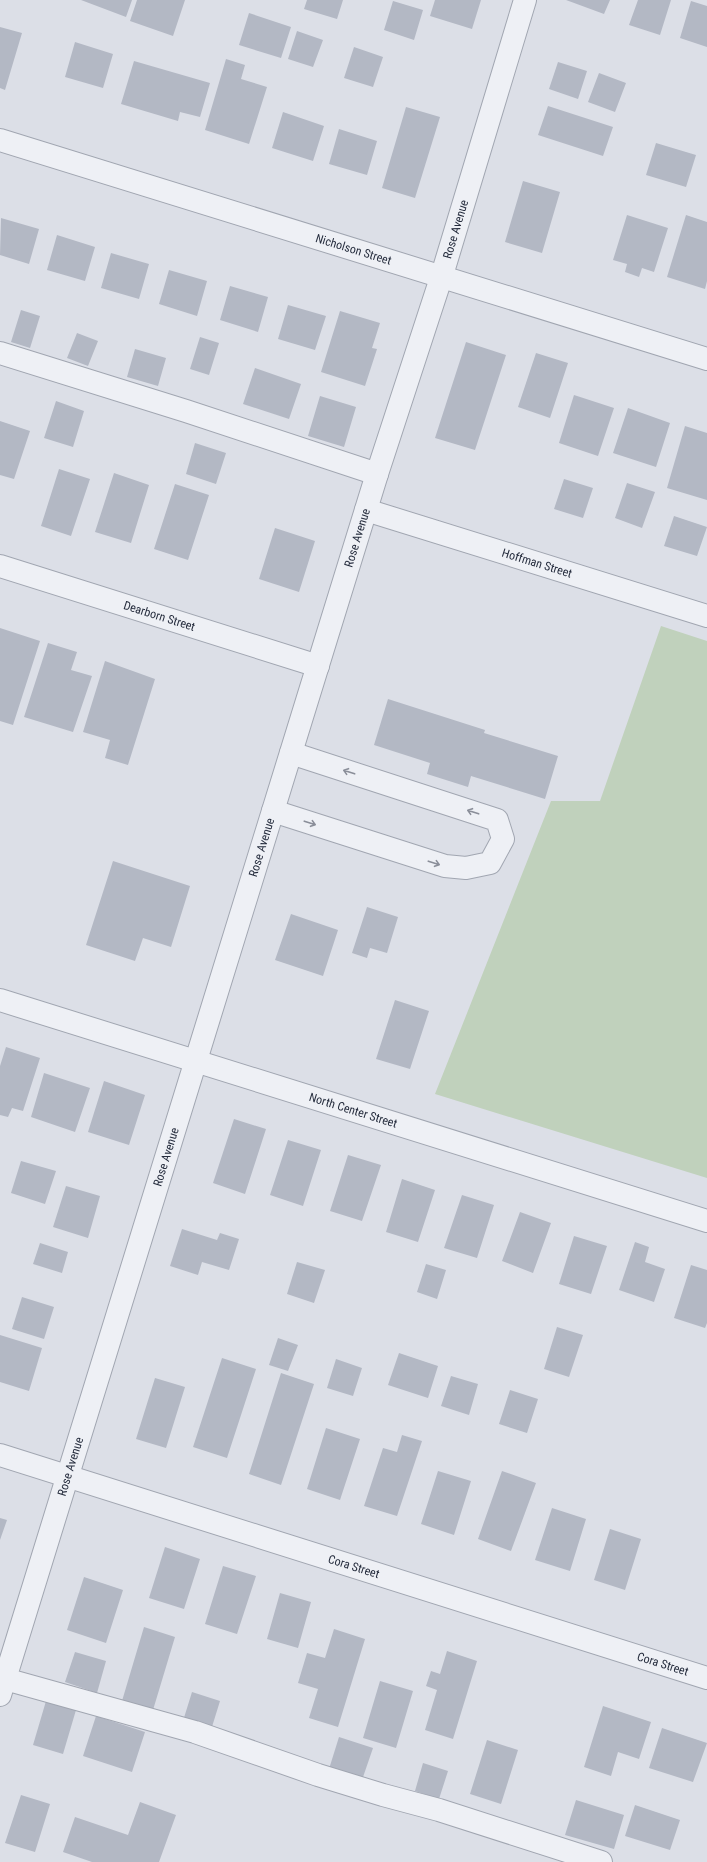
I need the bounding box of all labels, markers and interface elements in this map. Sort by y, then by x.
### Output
street label: Rose Avenue [440,198,471,260]
street label: Nicholson Street [314,231,393,268]
street label: Rose Avenue [342,506,373,569]
street label: Hoffman Street [500,546,574,581]
street label: Dearborn Street [122,598,197,634]
one-way arrow [343,768,356,775]
one-way arrow [466,808,479,815]
street label: Rose Avenue [246,816,277,879]
one-way arrow [304,820,317,827]
one-way arrow [427,860,440,867]
street label: North Center Street [307,1090,399,1131]
street label: Rose Avenue [150,1126,182,1188]
street label: Rose Avenue [55,1435,86,1498]
street label: Cora Street [326,1552,382,1581]
street label: Cora Street [635,1649,691,1679]

